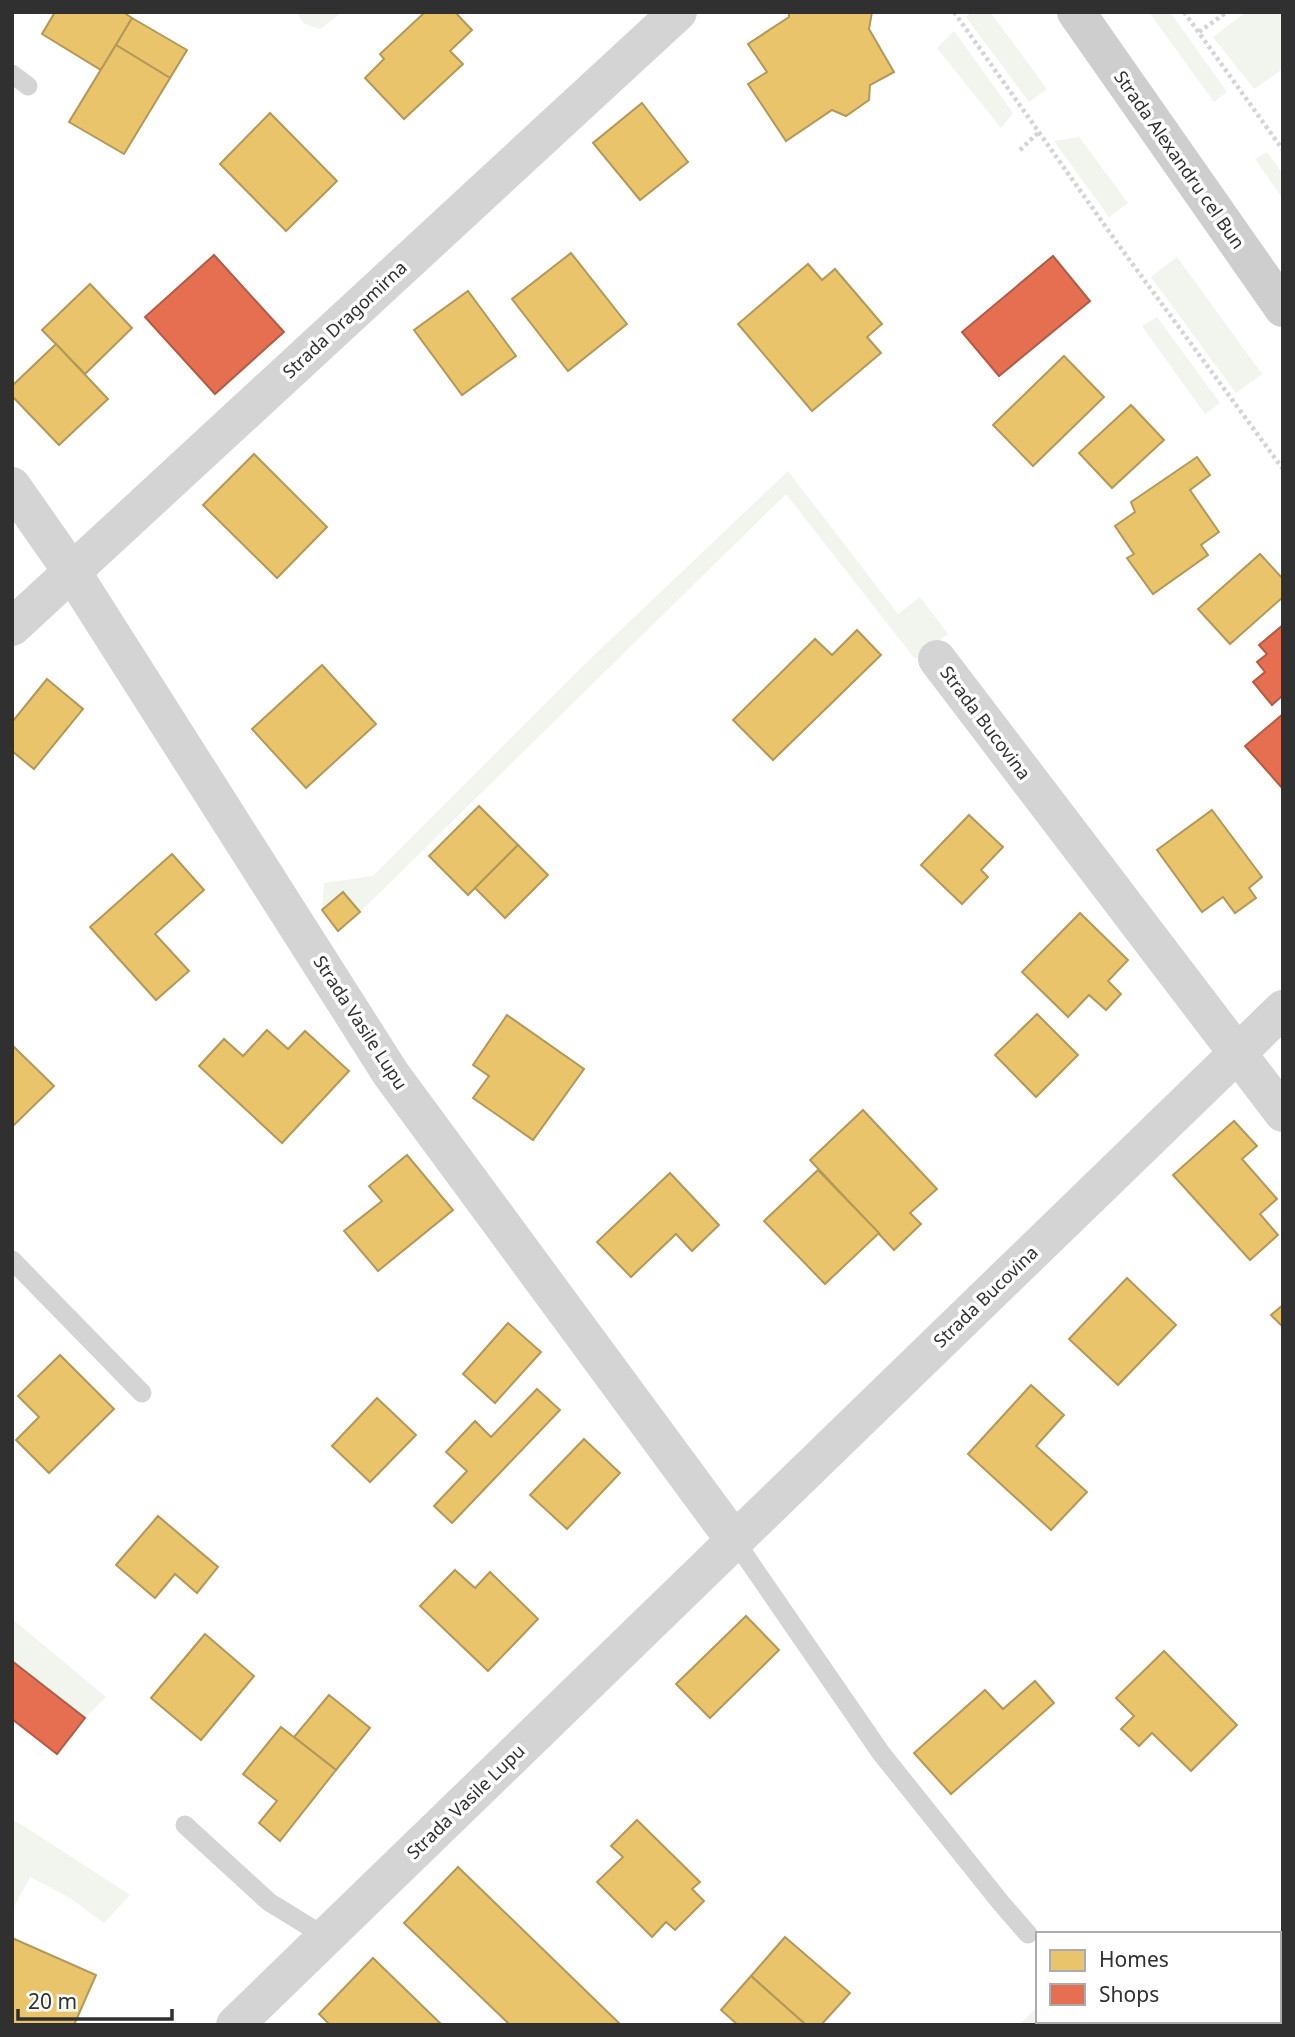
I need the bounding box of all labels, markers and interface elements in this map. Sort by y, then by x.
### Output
street label: Strada Alexandru cel Bun [1109,66,1251,253]
street label: Strada Dragomirna [277,255,412,383]
street label: Strada Bucovina [935,661,1036,784]
street label: Strada Vasile Lupu [308,951,413,1094]
street label: Strada Bucovina [928,1240,1043,1352]
street label: Strada Vasile Lupu [401,1739,530,1864]
legend [1036,1932,1281,2023]
text: Homes [1099,1945,1169,1973]
scale bar [18,1978,172,2022]
text: Shops [1099,1980,1159,2008]
text: 20 m [28,1987,77,2015]

